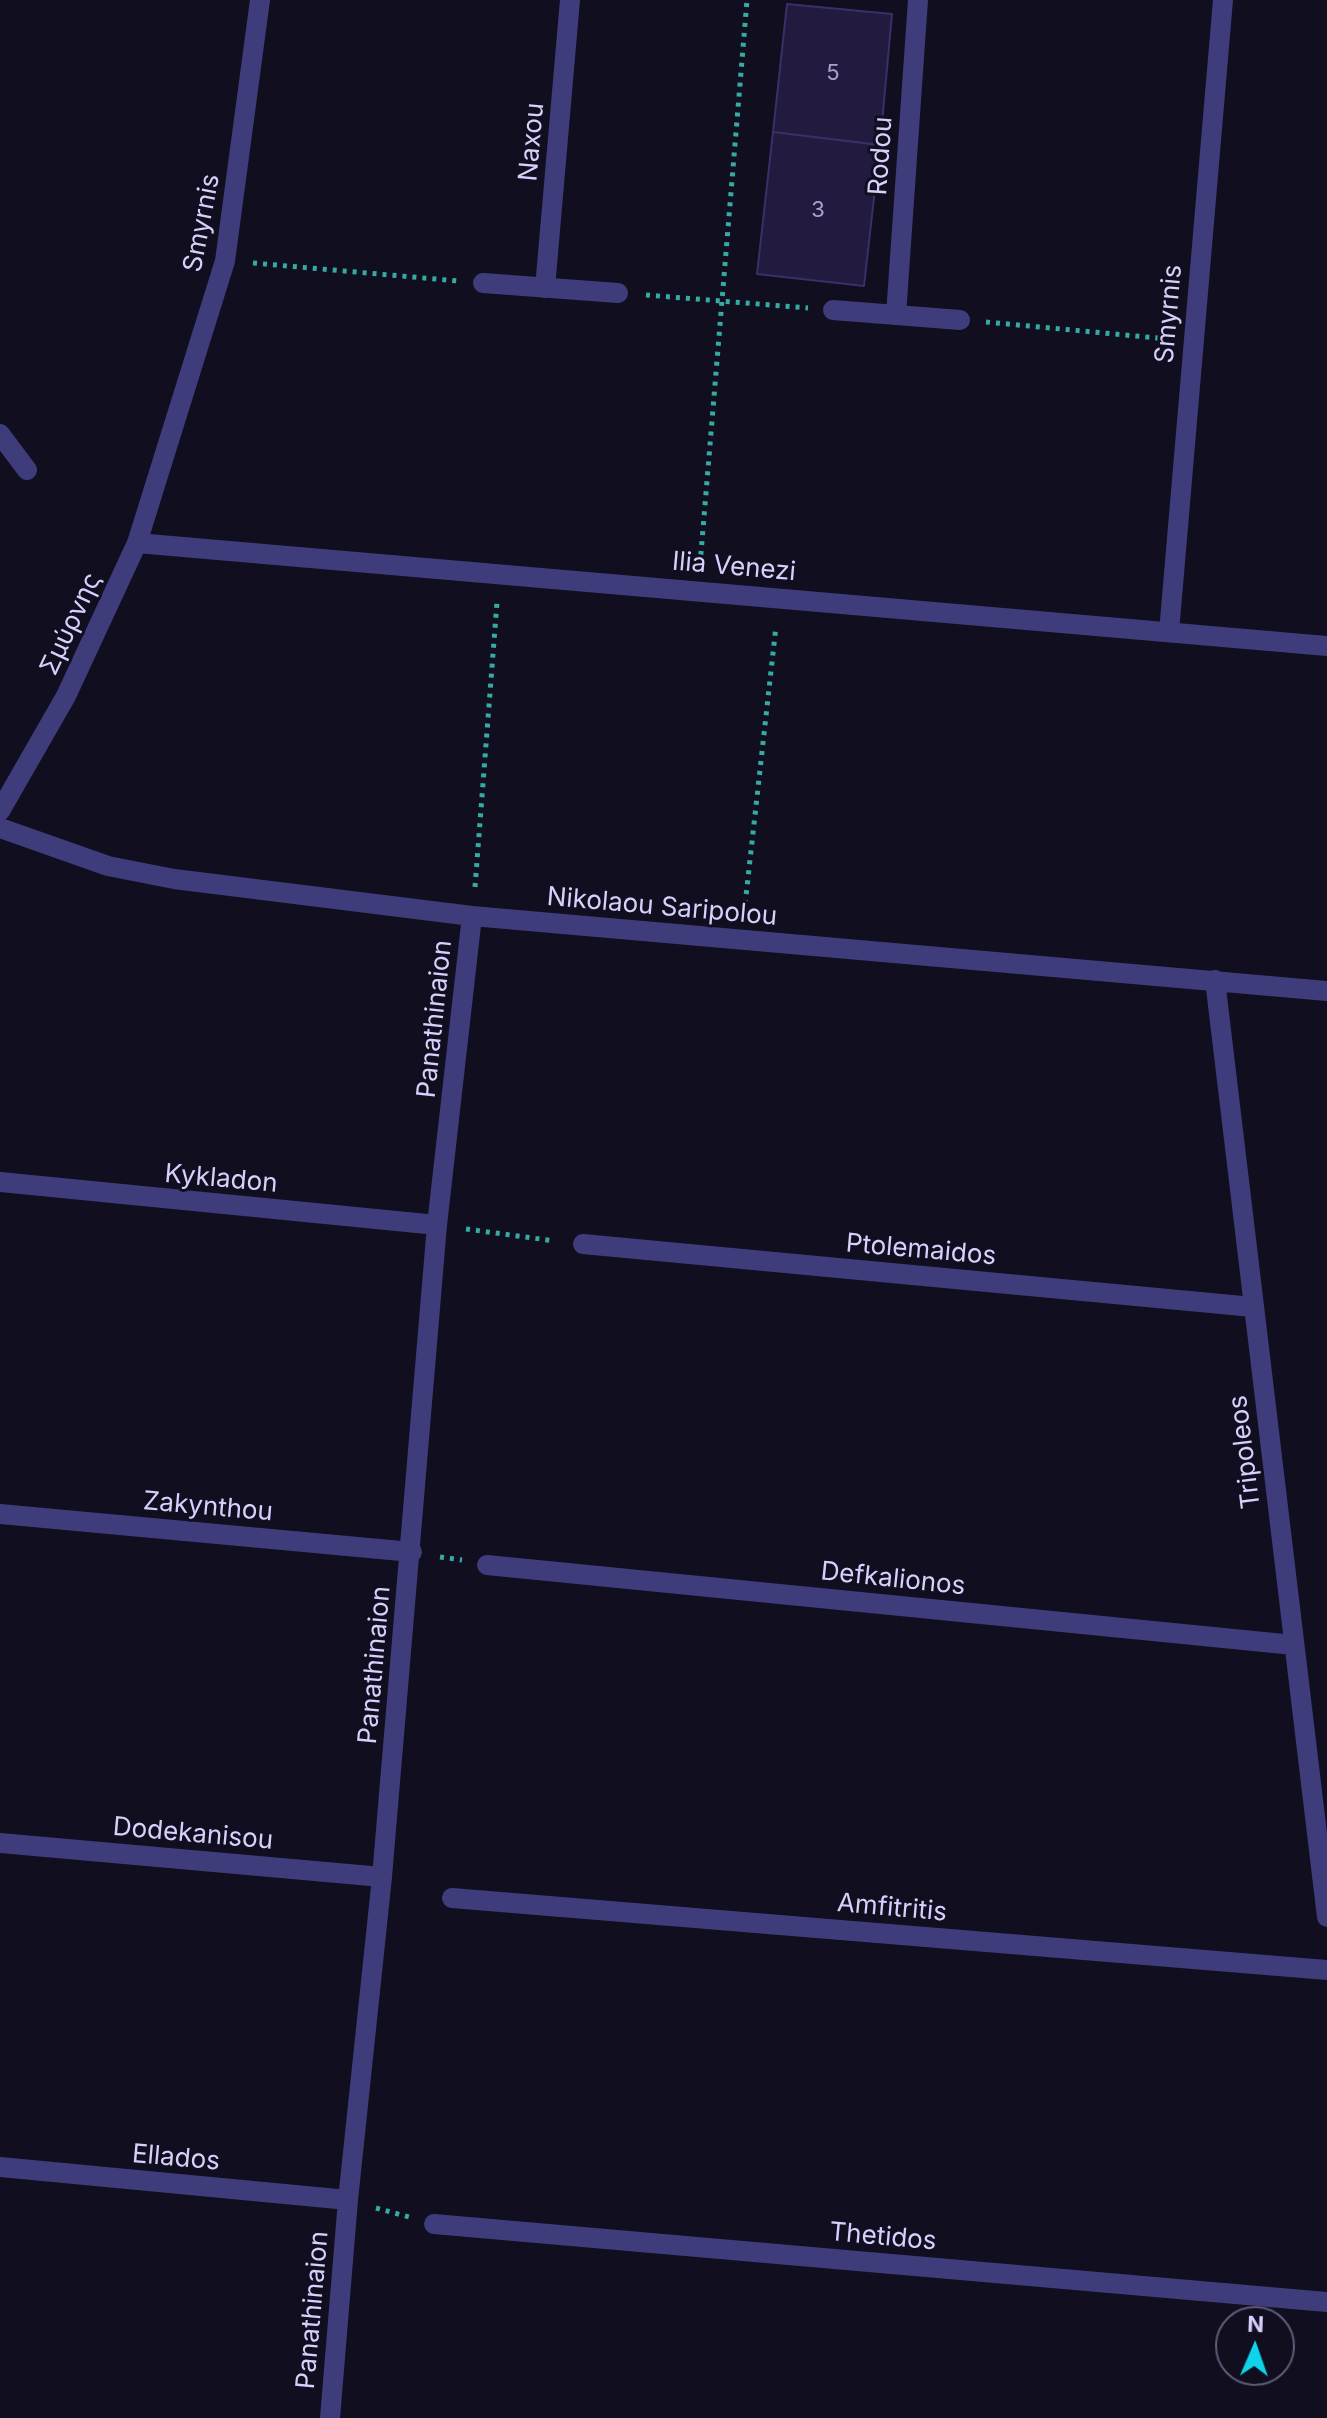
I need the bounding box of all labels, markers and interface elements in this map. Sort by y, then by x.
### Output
house number: 5 [826,60,840,86]
street label: Naxou [513,101,551,183]
street label: Rodou [863,116,899,196]
street label: Smyrnis [177,171,227,275]
house number: 3 [811,197,825,223]
street label: Smyrnis [1149,263,1189,365]
street label: Ilia Venezi [671,546,797,588]
street label: Σμύρνης [34,568,108,680]
street label: Nikolaou Saripolou [546,881,778,933]
street label: Panathinaion [411,939,459,1099]
street label: Kykladon [163,1159,279,1199]
street label: Ptolemaidos [845,1228,997,1272]
street label: Tripoleos [1223,1393,1267,1511]
street label: Zakynthou [142,1486,274,1528]
street label: Defkalionos [819,1556,967,1602]
street label: Panathinaion [353,1585,397,1745]
street label: Dodekanisou [112,1811,274,1857]
street label: Amfitritis [836,1888,948,1928]
street label: Ellados [131,2139,221,2177]
street label: Thetidos [828,2217,938,2257]
street label: Panathinaion [291,2230,335,2390]
north arrow [1215,2306,1295,2386]
text: N [1247,2311,1265,2337]

